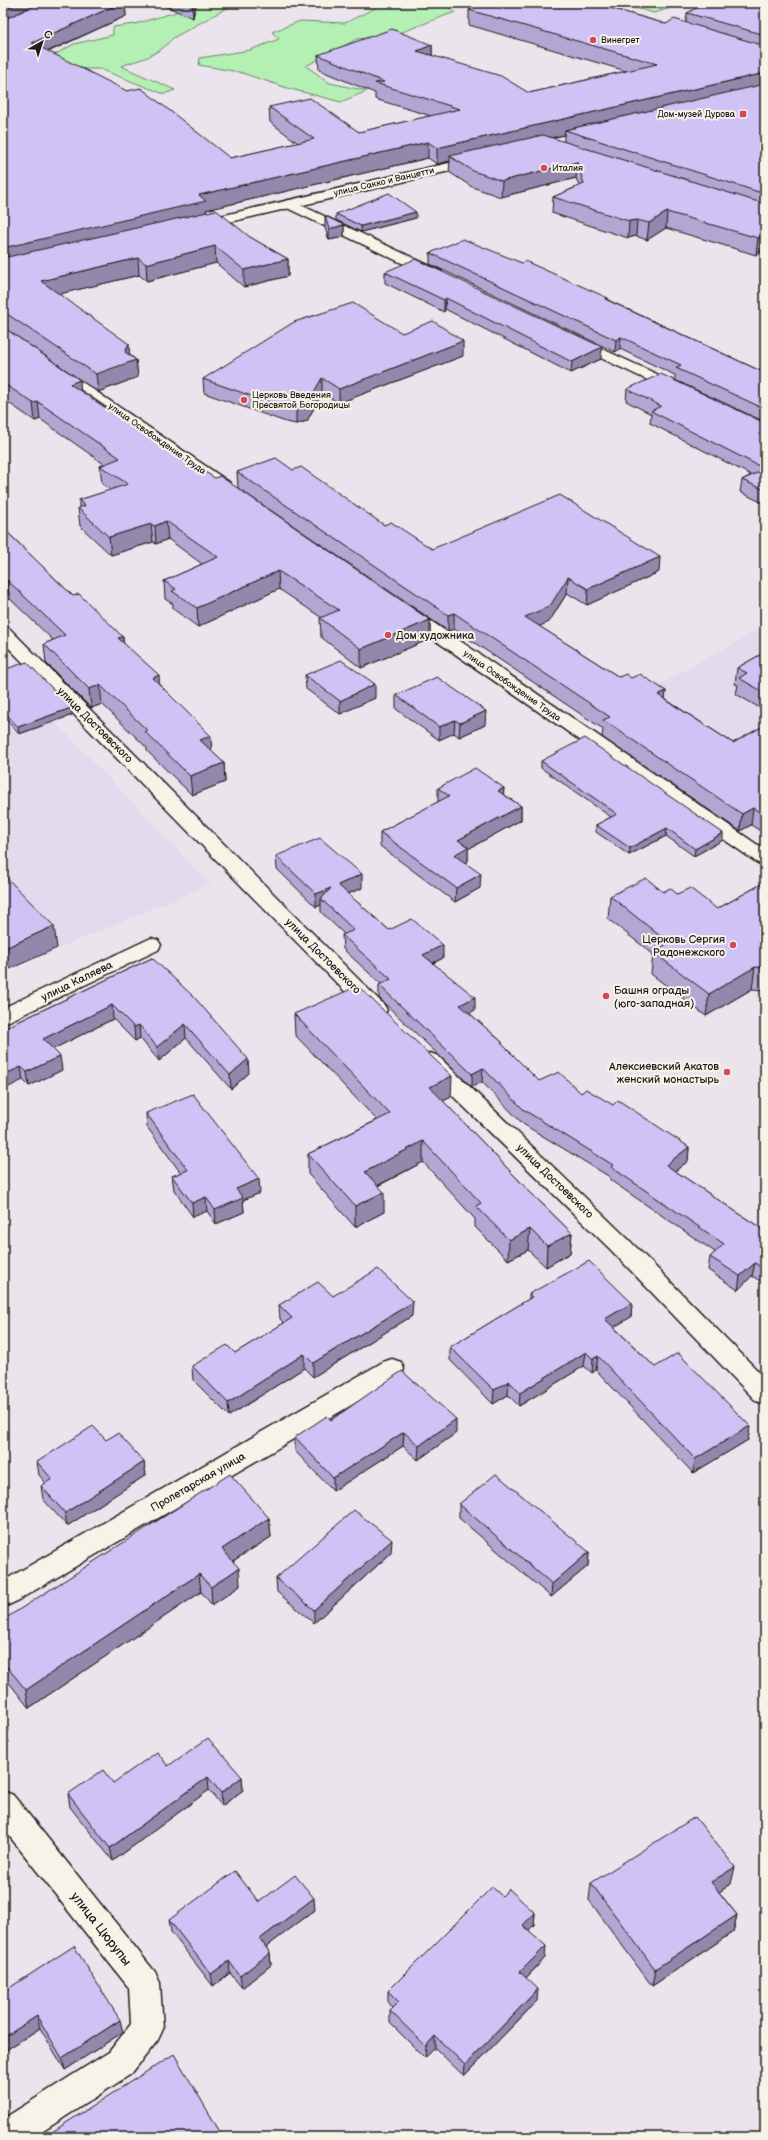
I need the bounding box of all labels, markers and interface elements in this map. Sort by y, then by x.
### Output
north arrow [22,22,62,62]
text: С [41,27,55,42]
marker: Винегрет [588,35,598,45]
place label: Винегрет [601,35,640,46]
place label: Дом-музей Дурова [657,109,736,120]
marker: Дом-музей Дурова [738,109,748,119]
marker: Италия [539,163,549,173]
place label: Италия [552,163,583,174]
street label: улица Сакко и Ванцетти [333,165,435,199]
place label: Церковь Введения Пресвятой Богородицы [252,390,350,411]
marker: Церковь Введения Пресвятой Богородицы [239,395,249,405]
street label: улица Освобождение Труда [106,401,208,477]
place label: Дом художника [396,629,475,642]
marker: Дом художника [383,630,393,640]
street label: улица Освобождение Труда [461,648,563,724]
street label: улица Достоевского [55,685,136,766]
street label: улица Достоевского [283,916,364,997]
place label: Церковь Сергия Радонежского [642,933,725,959]
marker: Церковь Сергия Радонежского [728,940,738,950]
street label: улица Каляева [39,958,115,1004]
place label: Башня ограды (юго-западная) [614,984,694,1010]
marker: Башня ограды (юго-западная) [601,991,611,1001]
place label: Алексиевский Акатов женский монастырь [608,1060,720,1086]
marker: Алексиевский Акатов женский монастырь [722,1067,732,1077]
street label: улица Достоевского [514,1141,596,1221]
street label: Пролетарская улица [148,1449,248,1514]
street label: улица Цюрупы [67,1889,135,1969]

